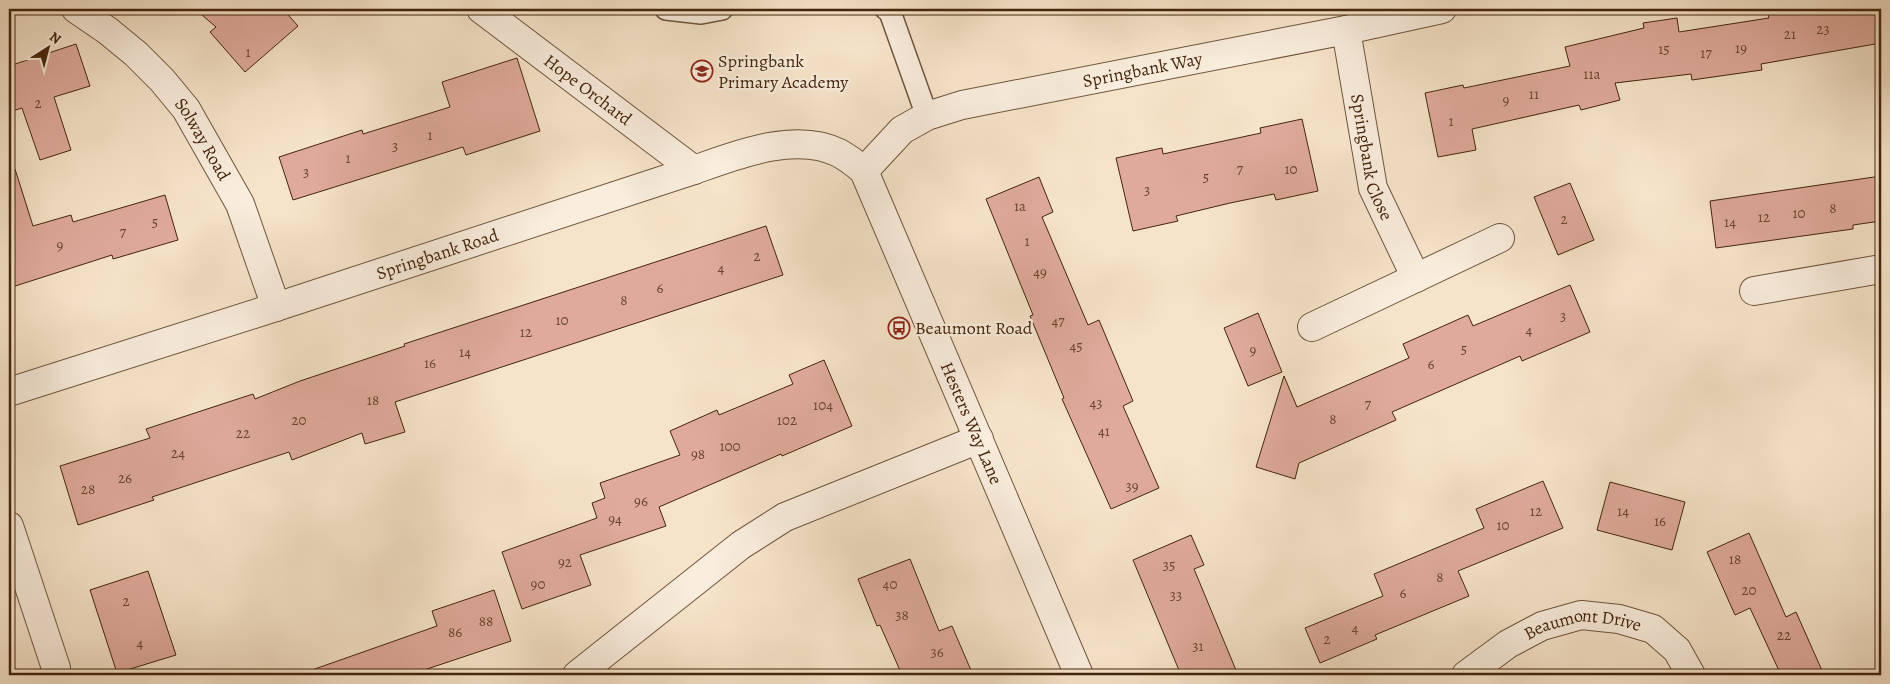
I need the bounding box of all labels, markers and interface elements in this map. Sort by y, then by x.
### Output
house number: 23 [1816,19,1830,39]
north arrow [22,22,72,72]
house number: 21 [1784,24,1796,44]
text: N [46,27,65,49]
house number: 19 [1735,38,1747,58]
house number: 15 [1658,39,1670,59]
house number: 1 [245,42,251,62]
house number: 17 [1700,43,1712,63]
street label: Springbank Way [1081,46,1205,93]
street label: Hope Orchard [539,49,637,131]
place label: Springbank Primary Academy [718,49,849,94]
school or university icon: Springbank Primary Academy [690,59,714,83]
house number: 11a [1583,64,1601,84]
house number: 11 [1529,84,1539,104]
house number: 9 [1503,90,1510,110]
street label: Solway Road [169,92,236,185]
street label: Springbank Close [1345,92,1399,224]
house number: 2 [34,93,42,113]
house number: 1 [1448,111,1454,131]
house number: 1 [427,125,433,145]
house number: 3 [392,136,398,156]
house number: 1 [345,148,351,168]
house number: 7 [1237,159,1244,179]
house number: 10 [1284,159,1298,179]
house number: 3 [303,162,309,182]
house number: 5 [1203,167,1209,187]
house number: 3 [1144,180,1150,200]
house number: 1a [1014,196,1026,216]
house number: 8 [1829,198,1837,218]
house number: 10 [1792,203,1806,223]
house number: 12 [1758,207,1770,227]
house number: 2 [1560,209,1568,229]
house number: 5 [152,212,158,232]
house number: 14 [1724,212,1736,232]
house number: 7 [120,222,127,242]
street label: Springbank Road [373,223,502,285]
house number: 1 [1024,231,1030,251]
house number: 9 [57,235,64,255]
house number: 2 [753,246,761,266]
house number: 4 [718,258,725,278]
house number: 49 [1033,262,1047,282]
house number: 6 [657,278,664,298]
house number: 8 [620,290,628,310]
house number: 3 [1560,306,1566,326]
house number: 10 [555,310,569,330]
house number: 47 [1051,311,1065,331]
bus stop icon: Beaumont Road [887,316,911,340]
place label: Beaumont Road [915,316,1033,340]
house number: 4 [1526,320,1533,340]
house number: 12 [520,322,532,342]
house number: 45 [1069,336,1083,356]
house number: 5 [1461,339,1467,359]
house number: 9 [1250,340,1257,360]
house number: 14 [459,342,471,362]
house number: 16 [424,353,436,373]
house number: 6 [1428,354,1435,374]
street label: Hesters Way Lane [935,358,1008,488]
house number: 18 [367,390,379,410]
house number: 43 [1089,393,1103,413]
house number: 7 [1365,394,1372,414]
house number: 104 [813,395,833,415]
house number: 8 [1329,409,1337,429]
house number: 20 [291,410,307,430]
house number: 102 [777,410,797,430]
house number: 41 [1098,421,1110,441]
house number: 22 [236,423,250,443]
house number: 100 [719,436,741,456]
house number: 24 [171,443,185,463]
house number: 98 [691,444,705,464]
house number: 26 [118,468,132,488]
house number: 39 [1125,476,1139,496]
house number: 28 [81,479,95,499]
house number: 96 [634,491,648,511]
house number: 12 [1530,501,1542,521]
house number: 14 [1617,501,1629,521]
house number: 94 [608,509,622,529]
house number: 16 [1654,511,1666,531]
house number: 10 [1496,515,1510,535]
house number: 18 [1729,549,1741,569]
house number: 92 [558,552,572,572]
house number: 35 [1163,555,1175,575]
house number: 8 [1436,567,1444,587]
house number: 90 [531,574,545,594]
house number: 40 [883,574,897,594]
house number: 20 [1741,580,1757,600]
house number: 6 [1400,583,1407,603]
house number: 33 [1170,585,1182,605]
house number: 2 [122,591,130,611]
street label: Beaumont Drive [1520,603,1644,645]
house number: 38 [895,605,909,625]
house number: 88 [479,611,493,631]
house number: 4 [1352,618,1359,638]
house number: 86 [448,622,462,642]
house number: 22 [1777,625,1791,645]
house number: 2 [1323,629,1331,649]
house number: 4 [137,633,144,653]
house number: 31 [1192,636,1204,656]
house number: 36 [930,642,944,662]

